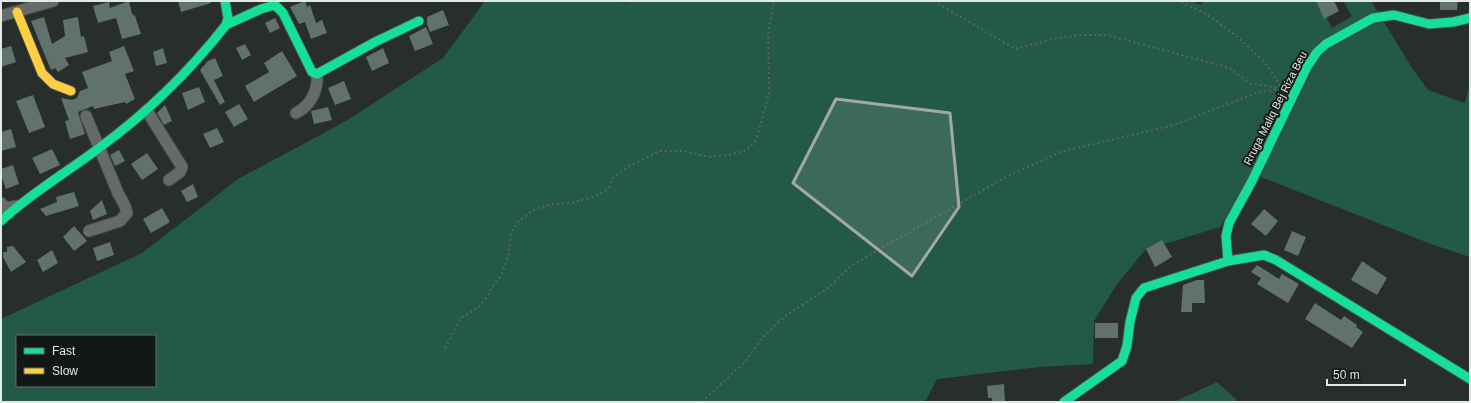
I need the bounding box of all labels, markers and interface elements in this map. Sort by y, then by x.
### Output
street label: Rruga Maliq Bej Riza Beu [1241,49,1309,167]
legend [16,335,156,387]
text: Fast [52,344,76,358]
scale bar [1327,361,1405,387]
text: Slow [52,364,78,378]
text: 50 m [1333,368,1360,382]

